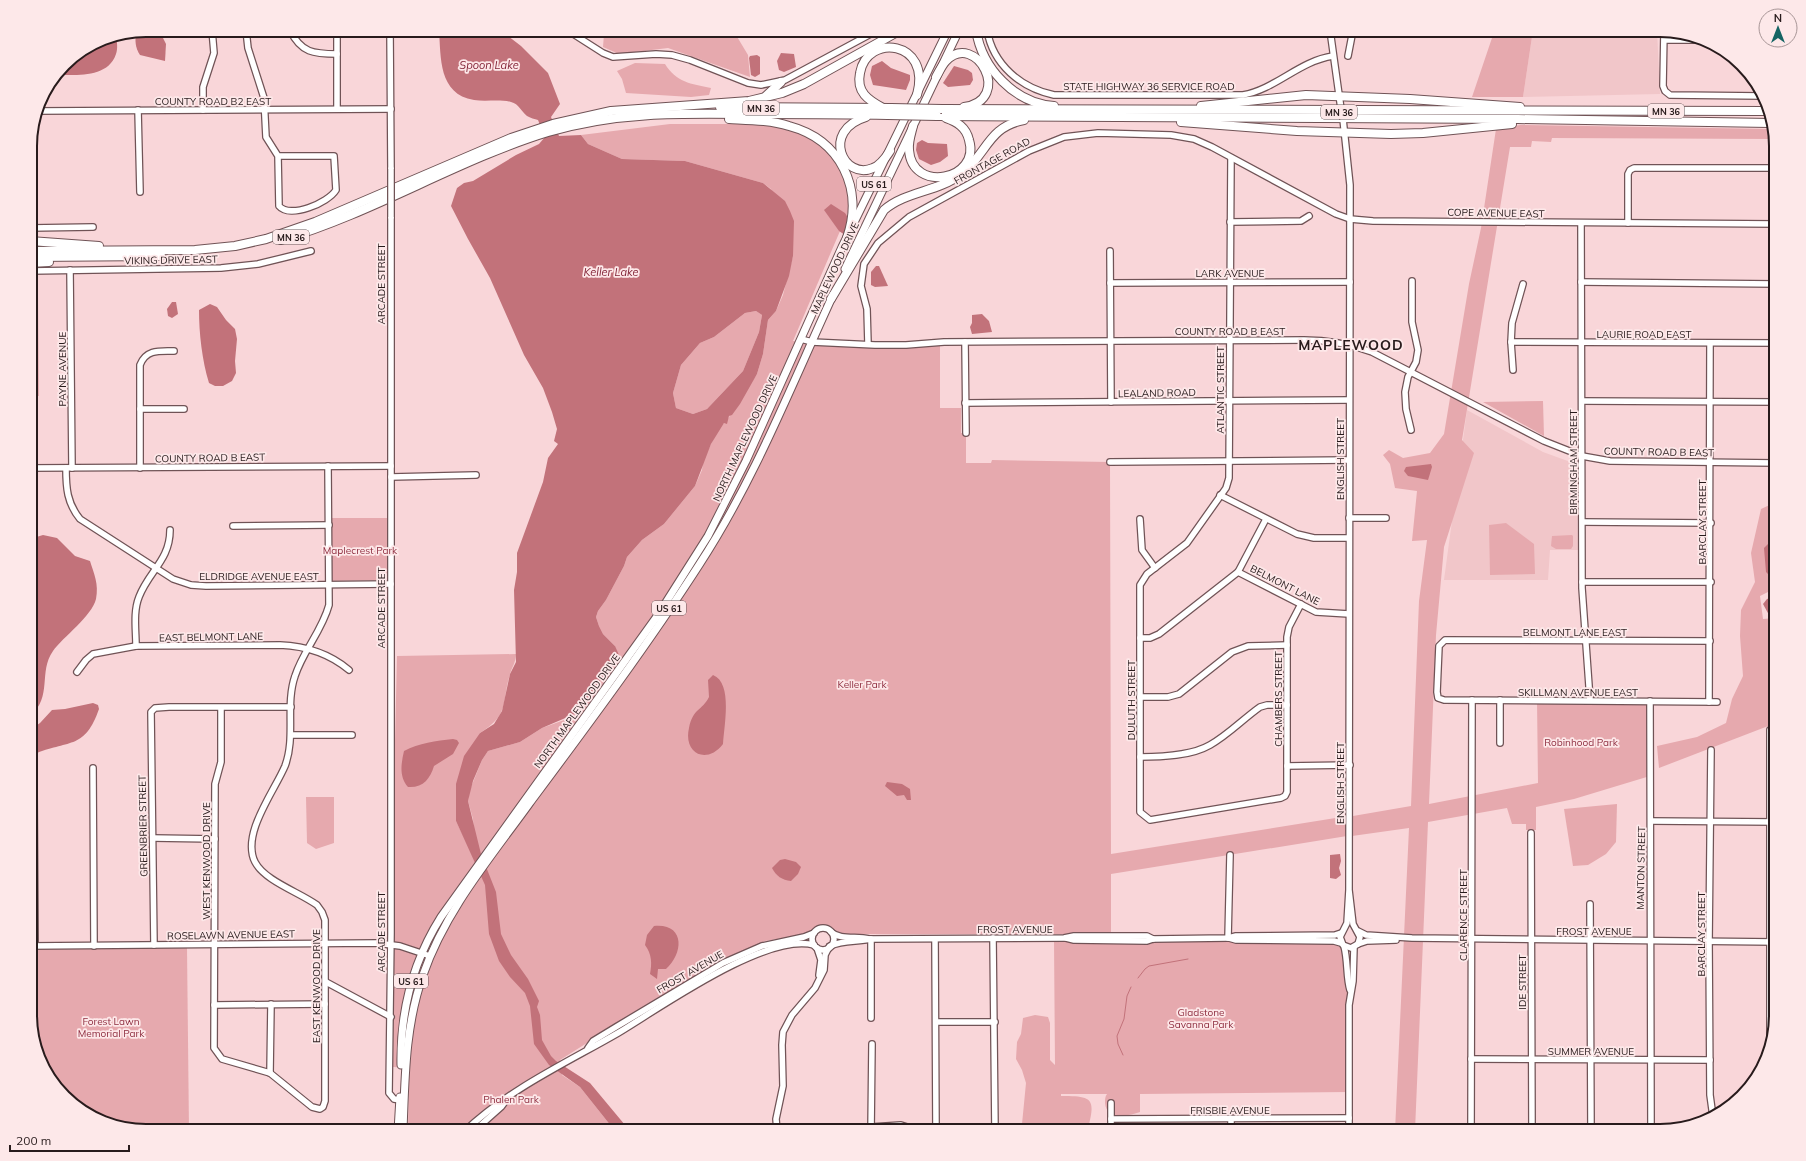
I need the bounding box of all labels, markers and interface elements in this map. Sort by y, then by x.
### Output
north arrow [1758,8,1798,48]
text: N [1774,11,1782,25]
water label: Spoon Lake [459,58,519,72]
street label: STATE HIGHWAY 36 SERVICE ROAD [1063,80,1235,93]
street label: COUNTY ROAD B2 EAST [155,95,271,108]
road number: MN 36 [743,101,779,115]
road number: MN 36 [1648,104,1684,118]
road number: MN 36 [1321,105,1357,119]
street label: FRONTAGE ROAD [952,135,1032,187]
road number: US 61 [857,177,891,191]
street label: COPE AVENUE EAST [1447,206,1545,220]
street label: MAPLEWOOD DRIVE [808,220,862,316]
road number: MN 36 [273,230,309,244]
street label: ARCADE STREET [375,244,388,324]
street label: VIKING DRIVE EAST [124,253,218,267]
water label: Keller Lake [583,265,639,279]
street label: LARK AVENUE [1196,267,1265,280]
street label: COUNTY ROAD B EAST [1175,325,1285,338]
street label: LAURIE ROAD EAST [1597,328,1691,341]
street label: PAYNE AVENUE [56,331,69,406]
district label: MAPLEWOOD [1298,336,1404,354]
street label: ATLANTIC STREET [1214,346,1227,434]
street label: NORTH MAPLEWOOD DRIVE [710,373,780,503]
street label: LEALAND ROAD [1118,386,1196,400]
street label: BIRMINGHAM STREET [1567,409,1580,515]
street label: ENGLISH STREET [1334,418,1347,500]
street label: COUNTY ROAD B EAST [1604,445,1714,459]
street label: COUNTY ROAD B EAST [155,451,265,465]
street label: BARCLAY STREET [1696,479,1709,565]
park label: Maplecrest Park [323,544,398,557]
street label: BELMONT LANE [1248,562,1322,608]
street label: ARCADE STREET [375,568,388,648]
street label: ELDRIDGE AVENUE EAST [199,570,319,583]
road number: US 61 [652,601,686,615]
street label: BELMONT LANE EAST [1523,626,1627,639]
street label: EAST BELMONT LANE [159,630,263,644]
street label: NORTH MAPLEWOOD DRIVE [531,651,623,771]
street label: CHAMBERS STREET [1272,651,1285,747]
street label: DULUTH STREET [1125,660,1138,740]
park label: Keller Park [837,678,887,691]
street label: SKILLMAN AVENUE EAST [1518,686,1638,699]
park label: Robinhood Park [1544,736,1619,749]
street label: ENGLISH STREET [1334,742,1347,824]
street label: GREENBRIER STREET [136,775,150,877]
street label: WEST KENWOOD DRIVE [200,802,213,920]
street label: MANTON STREET [1634,826,1648,910]
street label: CLARENCE STREET [1457,869,1470,961]
street label: BARCLAY STREET [1695,891,1708,977]
street label: ARCADE STREET [375,892,388,972]
street label: FROST AVENUE [977,923,1053,936]
street label: FROST AVENUE [1556,925,1632,938]
street label: ROSELAWN AVENUE EAST [167,927,295,943]
street label: EAST KENWOOD DRIVE [310,929,323,1043]
street label: FROST AVENUE [654,948,726,996]
street label: IDE STREET [1516,954,1529,1010]
road number: US 61 [394,974,428,988]
park label: Gladstone Savanna Park [1169,1006,1234,1031]
park label: Forest Lawn Memorial Park [78,1015,145,1040]
street label: SUMMER AVENUE [1548,1045,1634,1058]
park label: Phalen Park [483,1093,540,1106]
street label: FRISBIE AVENUE [1190,1104,1270,1117]
scale bar [10,1127,129,1153]
text: 200 m [16,1133,51,1148]

